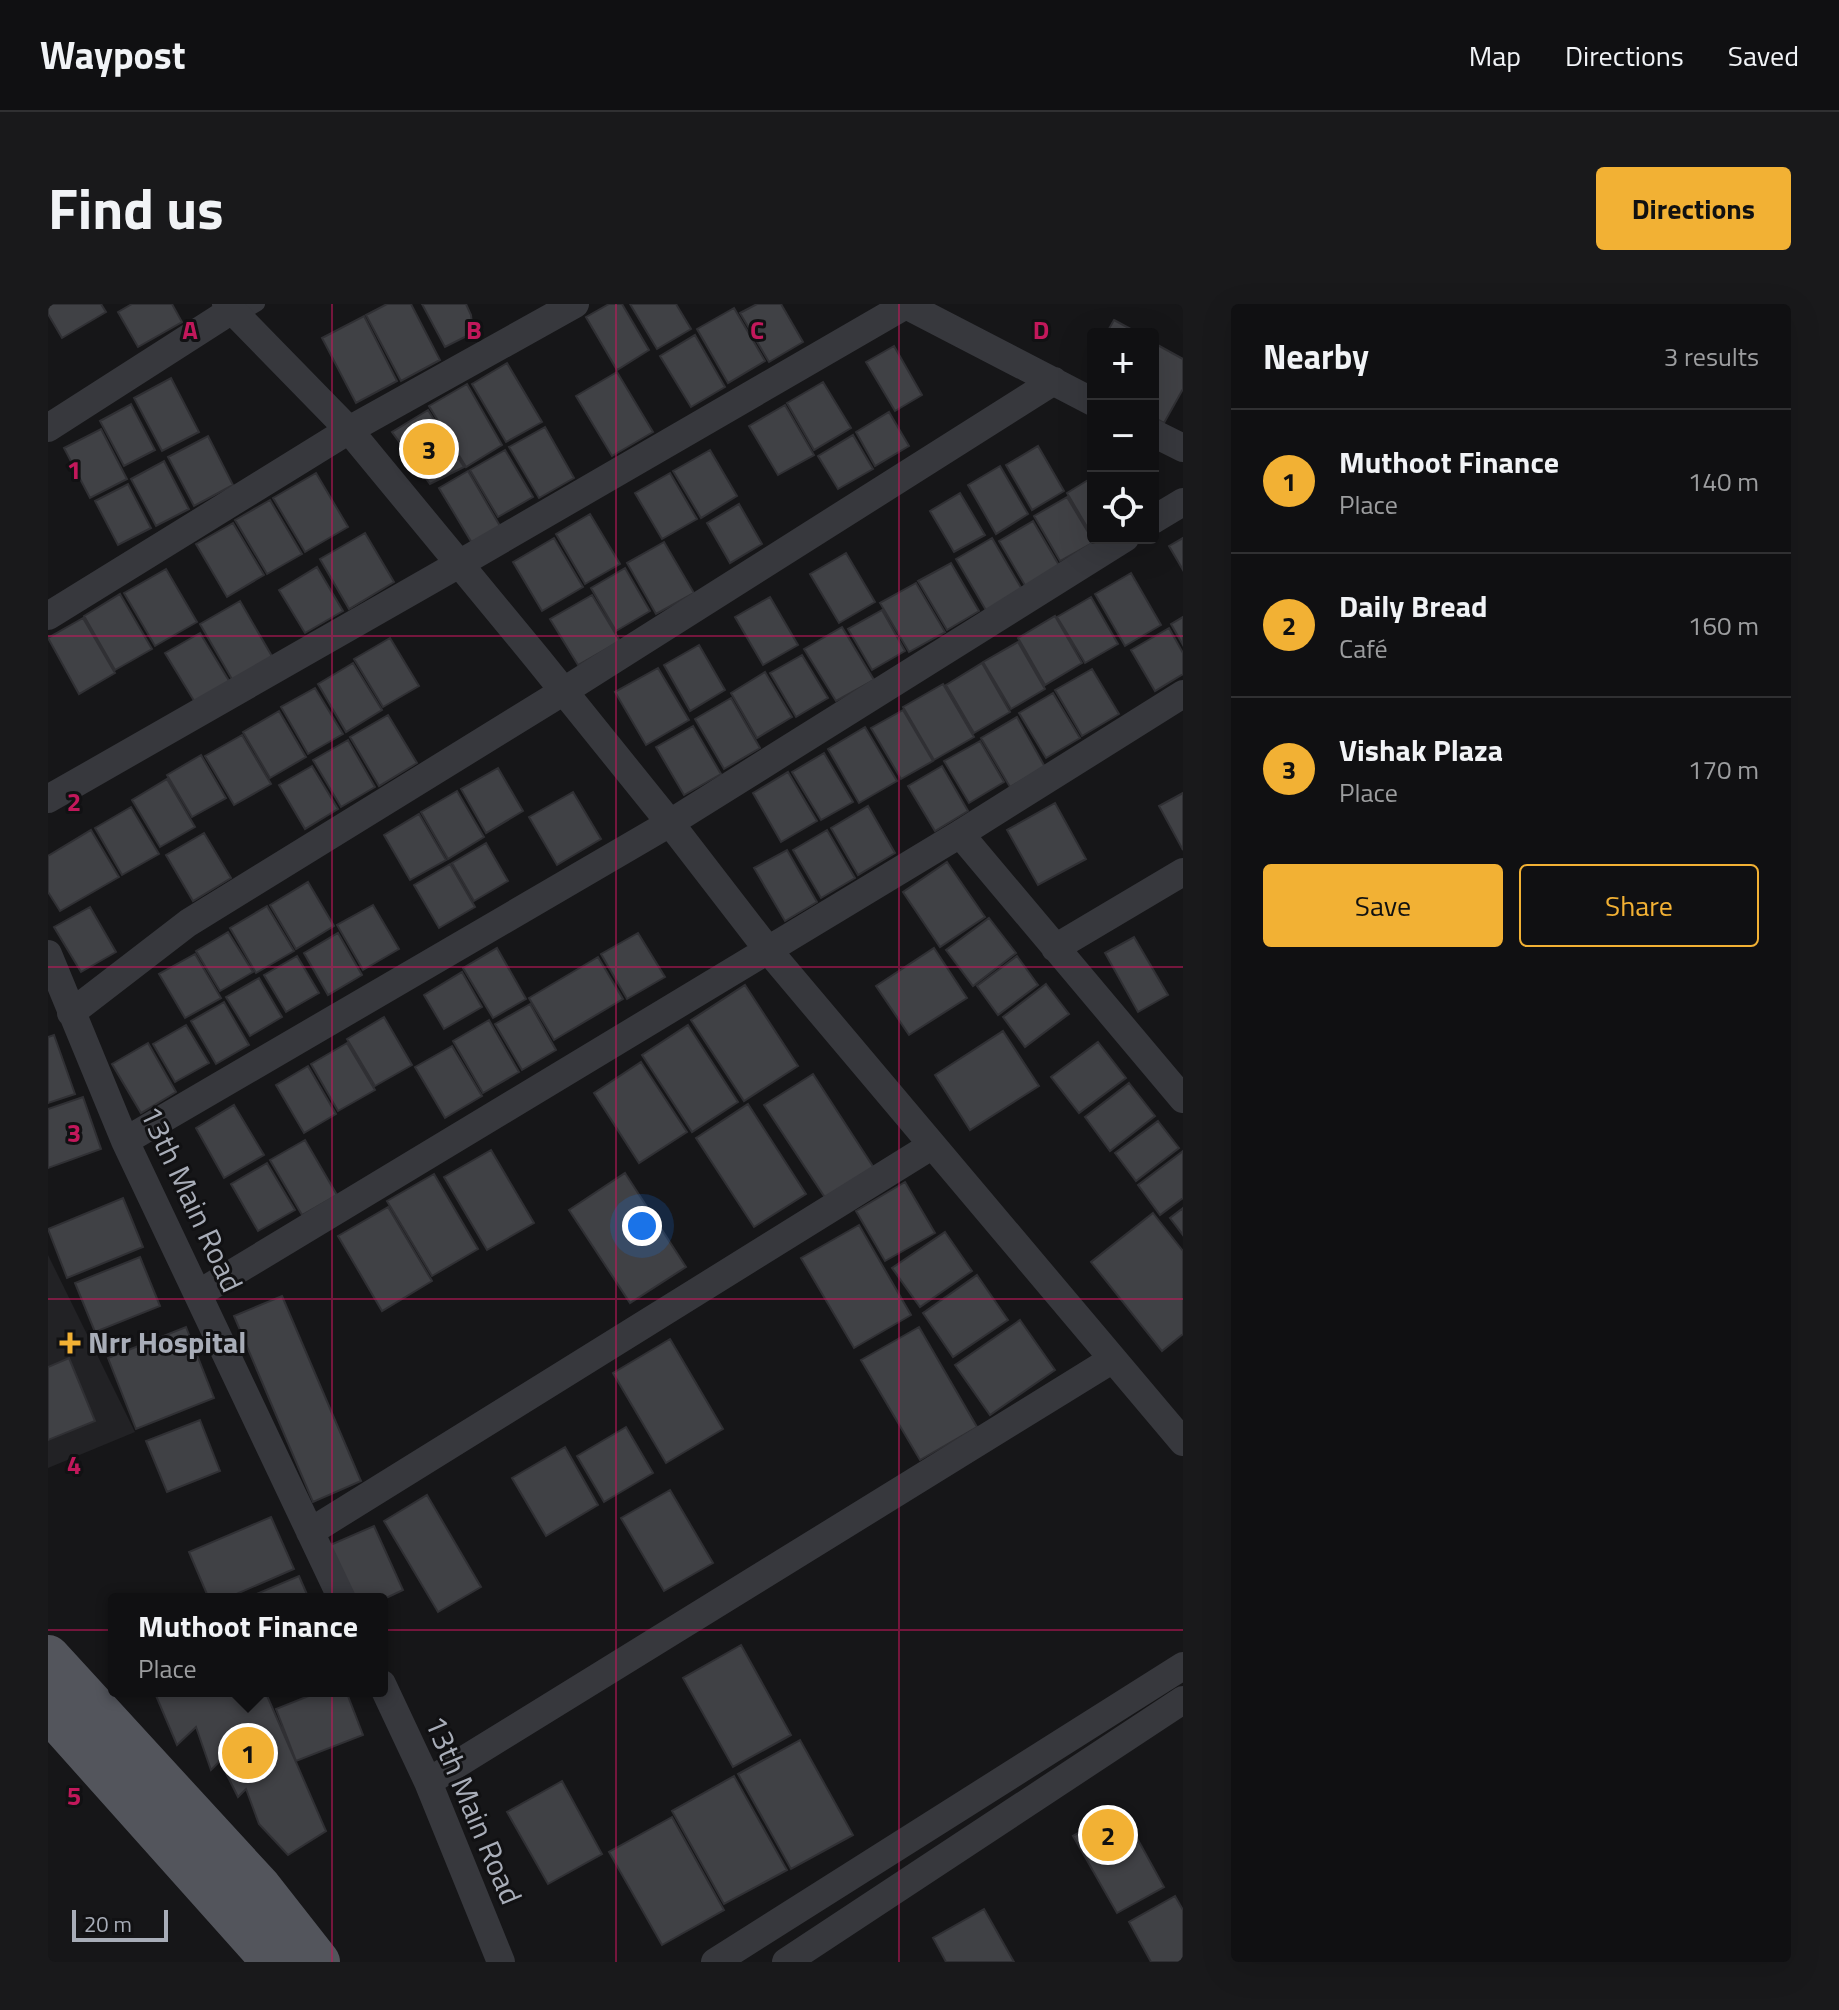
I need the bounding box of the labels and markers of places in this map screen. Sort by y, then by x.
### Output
pin: 3 [403,419,455,479]
place label: Nrr Hospital [88,1319,246,1365]
marker: Nrr Hospital [59,1332,81,1354]
pin: 1 [222,1723,274,1783]
pin: 2 [1082,1805,1134,1865]

